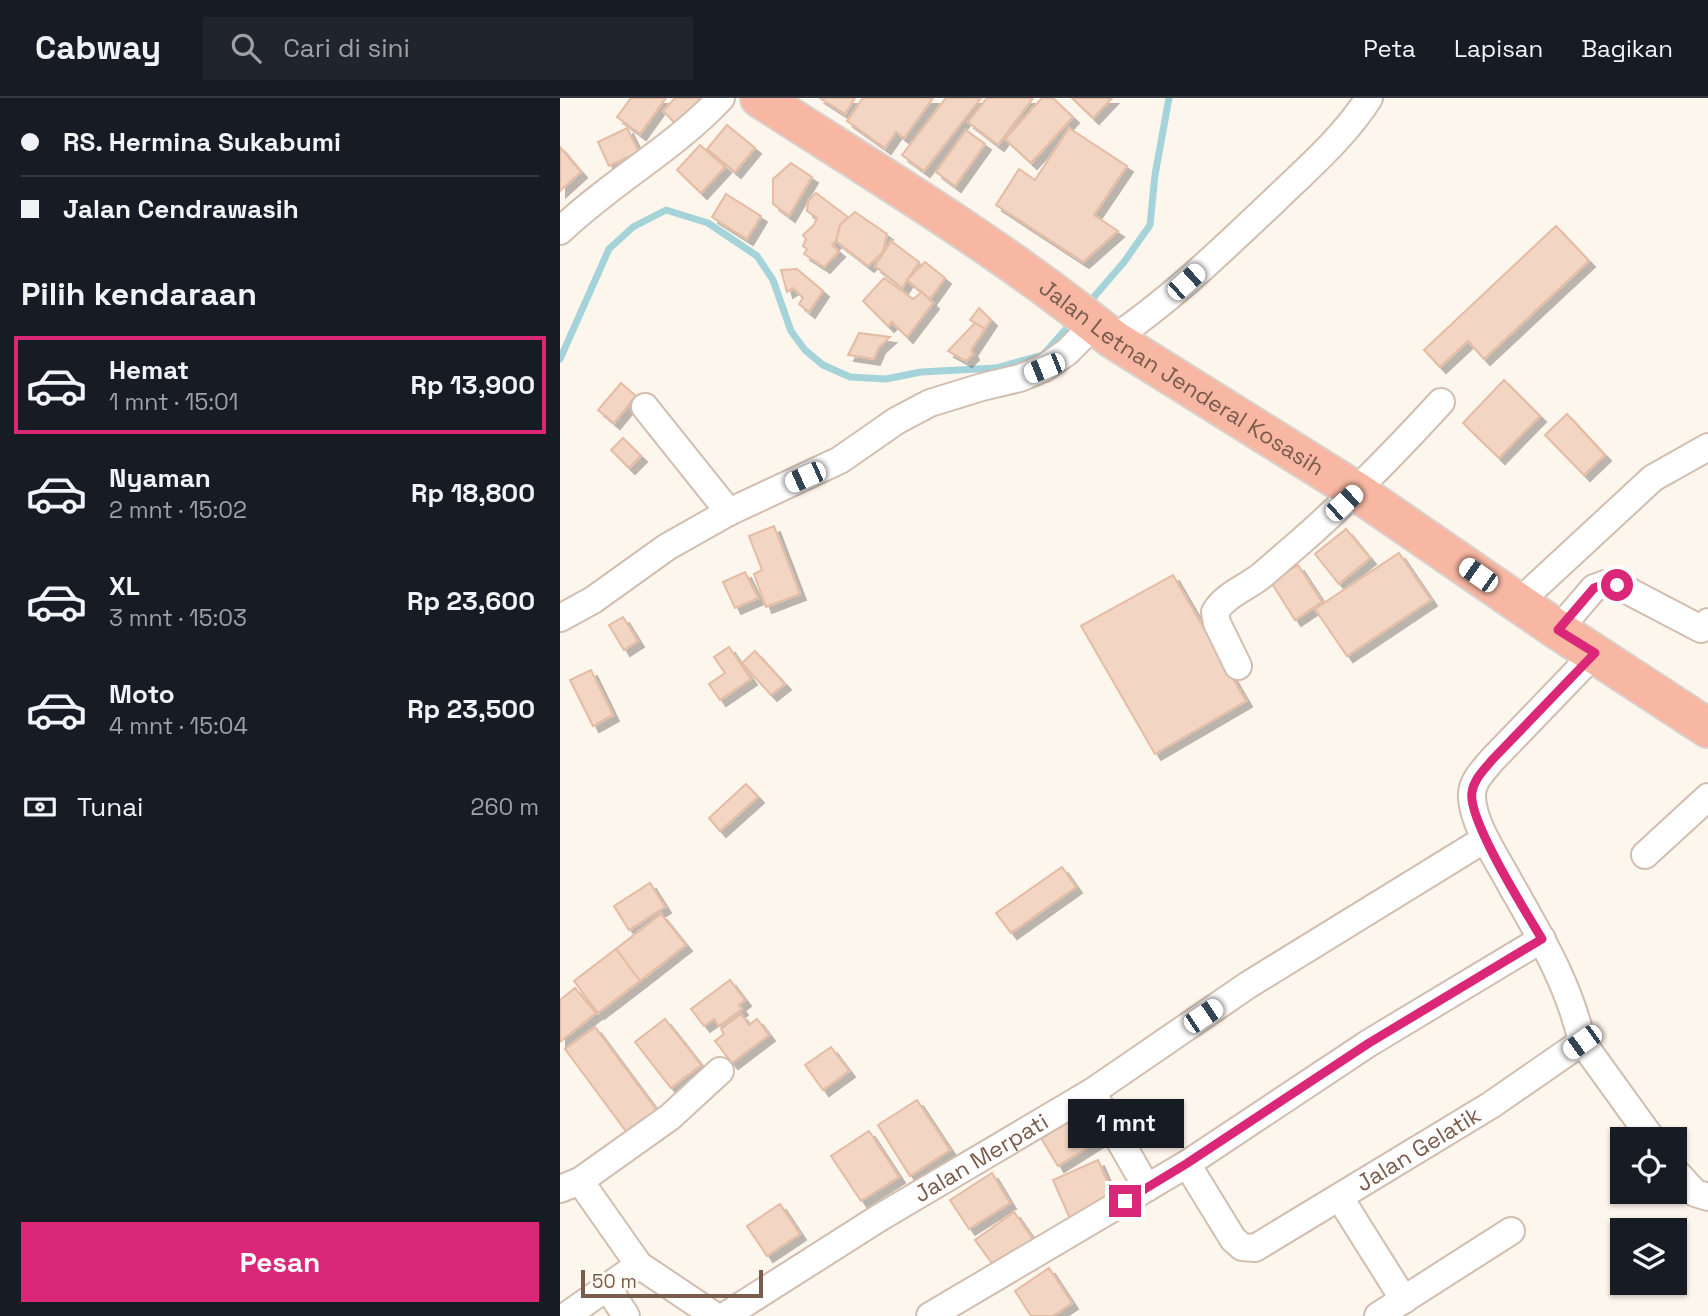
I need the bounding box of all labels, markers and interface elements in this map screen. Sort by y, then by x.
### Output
search box [203,17,693,80]
text: Cabway [35,27,161,69]
icon: search [227,29,265,67]
text: Cari di sini [283,31,410,65]
text: Peta [1363,33,1416,64]
text: Lapisan [1454,33,1543,64]
text: Bagikan [1581,33,1673,64]
text: RS. Hermina Sukabumi [63,125,341,159]
text: Jalan Cendrawasih [63,192,299,226]
car [1164,260,1209,304]
street label: Jalan Letnan Jenderal Kosasih [1033,272,1330,482]
text: Pilih kendaraan [21,274,257,314]
car [1021,350,1068,386]
text: Hemat [109,353,189,387]
icon: car [25,354,88,417]
text: Rp 13,900 [410,368,535,402]
text: 1 mnt · 15:01 [109,387,238,417]
car [782,459,829,495]
text: Nyaman [109,461,211,495]
icon: car [25,462,88,525]
text: Rp 18,800 [411,476,535,510]
car [1322,481,1367,525]
text: 2 mnt · 15:02 [109,495,247,525]
car [1455,554,1502,596]
text: XL [109,569,140,603]
route start [1601,569,1633,601]
icon: car [25,570,88,633]
text: Rp 23,600 [407,584,535,618]
text: 3 mnt · 15:03 [109,603,247,633]
text: Moto [109,677,175,711]
icon: car [25,678,88,741]
text: Rp 23,500 [407,692,535,726]
text: 4 mnt · 15:04 [109,711,248,741]
icon: cash [21,788,59,826]
text: Tunai [77,790,143,824]
text: 260 m [471,792,539,822]
car [1180,996,1227,1036]
car [1559,1021,1606,1063]
callout: 1 mnt [1067,1100,1183,1148]
street label: Jalan Gelatik [1350,1100,1486,1198]
street label: Jalan Merpati [908,1106,1054,1209]
text: 1 mnt [1096,1108,1156,1138]
map controls [1610,1127,1687,1295]
button: locate [1610,1127,1687,1204]
route end [1109,1185,1141,1217]
button: layers [1610,1218,1687,1295]
button: Pesan [21,1222,539,1302]
scale bar [581,1267,763,1299]
text: 50 m [592,1269,637,1294]

